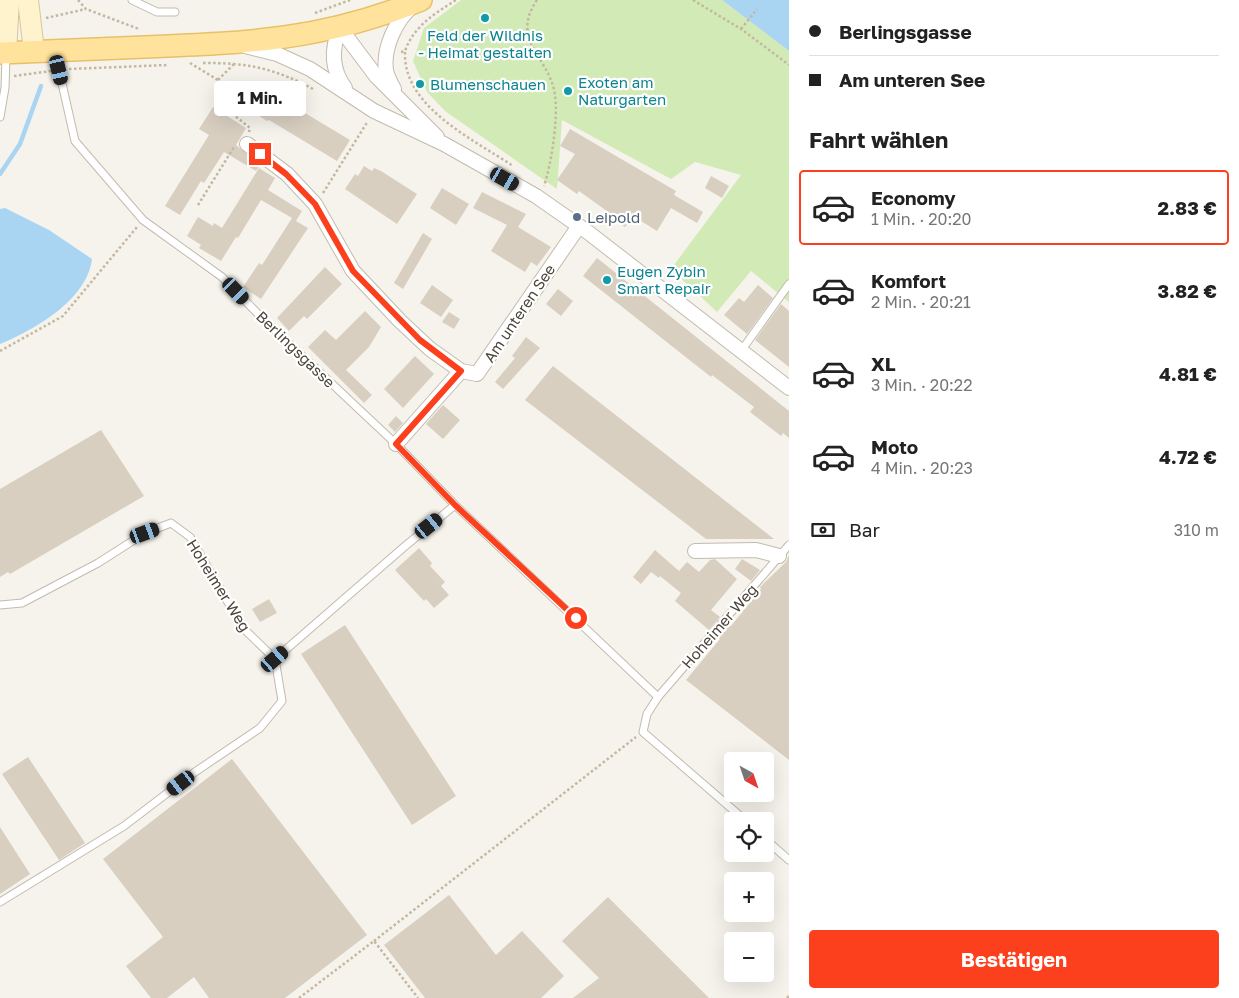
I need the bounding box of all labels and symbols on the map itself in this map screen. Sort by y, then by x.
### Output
marker: Feld der Wildnis - Heimat gestalten [479,12,491,24]
place label: Feld der Wildnis - Heimat gestalten [418,26,552,61]
car [48,54,69,86]
place label: Exoten am Naturgarten [578,73,666,108]
place label: Blumenschauen [430,75,546,93]
marker: Blumenschauen [414,78,426,90]
callout: 1 Min. [214,82,306,116]
marker: Exoten am Naturgarten [562,85,574,97]
route end [249,143,271,165]
car [488,165,521,193]
place label: Leipold [587,208,640,226]
marker: Leipold [571,211,583,223]
street label: Am unteren See [480,260,559,365]
place label: Eugen Zybin Smart Repair [617,262,711,297]
marker: Eugen Zybin Smart Repair [601,274,613,286]
car [220,275,251,307]
street label: Berlingsgasse [253,307,339,391]
car [412,511,445,541]
car [128,521,161,545]
street label: Hoheimer Weg [183,535,255,635]
street label: Hoheimer Weg [678,580,760,672]
route start [565,607,587,629]
car [258,643,291,675]
north arrow [724,752,774,802]
car [164,768,197,798]

